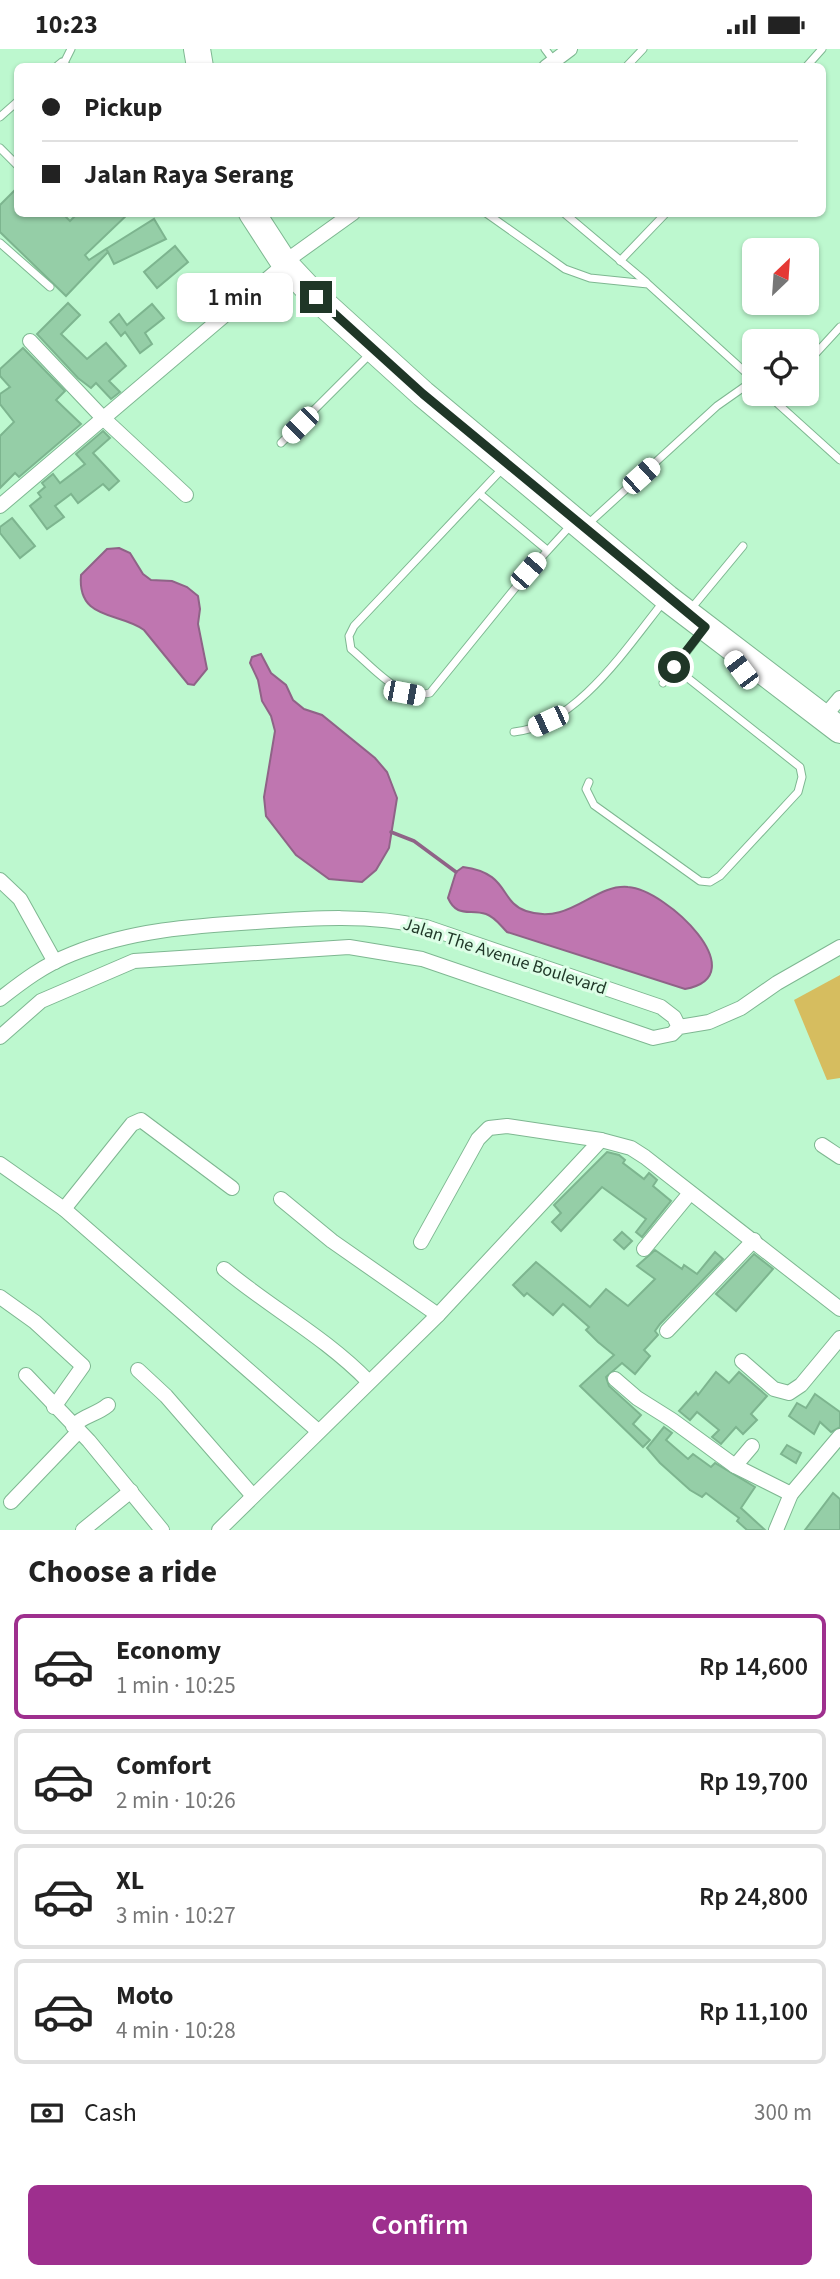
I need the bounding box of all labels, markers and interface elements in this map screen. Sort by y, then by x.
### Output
text: 10:23 [35,6,98,43]
text: Pickup [84,89,162,126]
text: Jalan Raya Serang [84,156,294,193]
north arrow [742,238,819,315]
map controls [742,238,819,406]
callout: 1 min [176,273,292,321]
text: 1 min [208,281,262,314]
route end [300,281,332,313]
button: locate [742,329,819,406]
car [278,403,323,447]
car [619,454,664,498]
car [507,548,550,594]
car [720,647,763,693]
route start [658,651,690,683]
car [382,679,427,707]
car [525,703,572,739]
street label: Jalan The Avenue Boulevard [400,912,610,1001]
text: Choose a ride [28,1549,217,1595]
text: Economy [116,1632,221,1669]
icon: car [32,1635,95,1698]
text: Rp 14,600 [699,1648,808,1685]
text: 1 min · 10:25 [116,1669,236,1702]
text: Comfort [116,1747,211,1784]
icon: car [32,1750,95,1813]
text: Rp 19,700 [699,1763,808,1800]
text: 2 min · 10:26 [116,1784,236,1817]
text: XL [116,1862,144,1899]
icon: car [32,1865,95,1928]
text: Rp 24,800 [699,1878,808,1915]
text: 3 min · 10:27 [116,1899,236,1932]
text: Moto [116,1977,173,2014]
icon: car [32,1980,95,2043]
text: Rp 11,100 [699,1993,808,2030]
text: 4 min · 10:28 [116,2014,236,2047]
icon: cash [28,2094,66,2132]
text: Cash [84,2094,137,2131]
text: 300 m [754,2096,812,2129]
button: Confirm [28,2185,812,2265]

